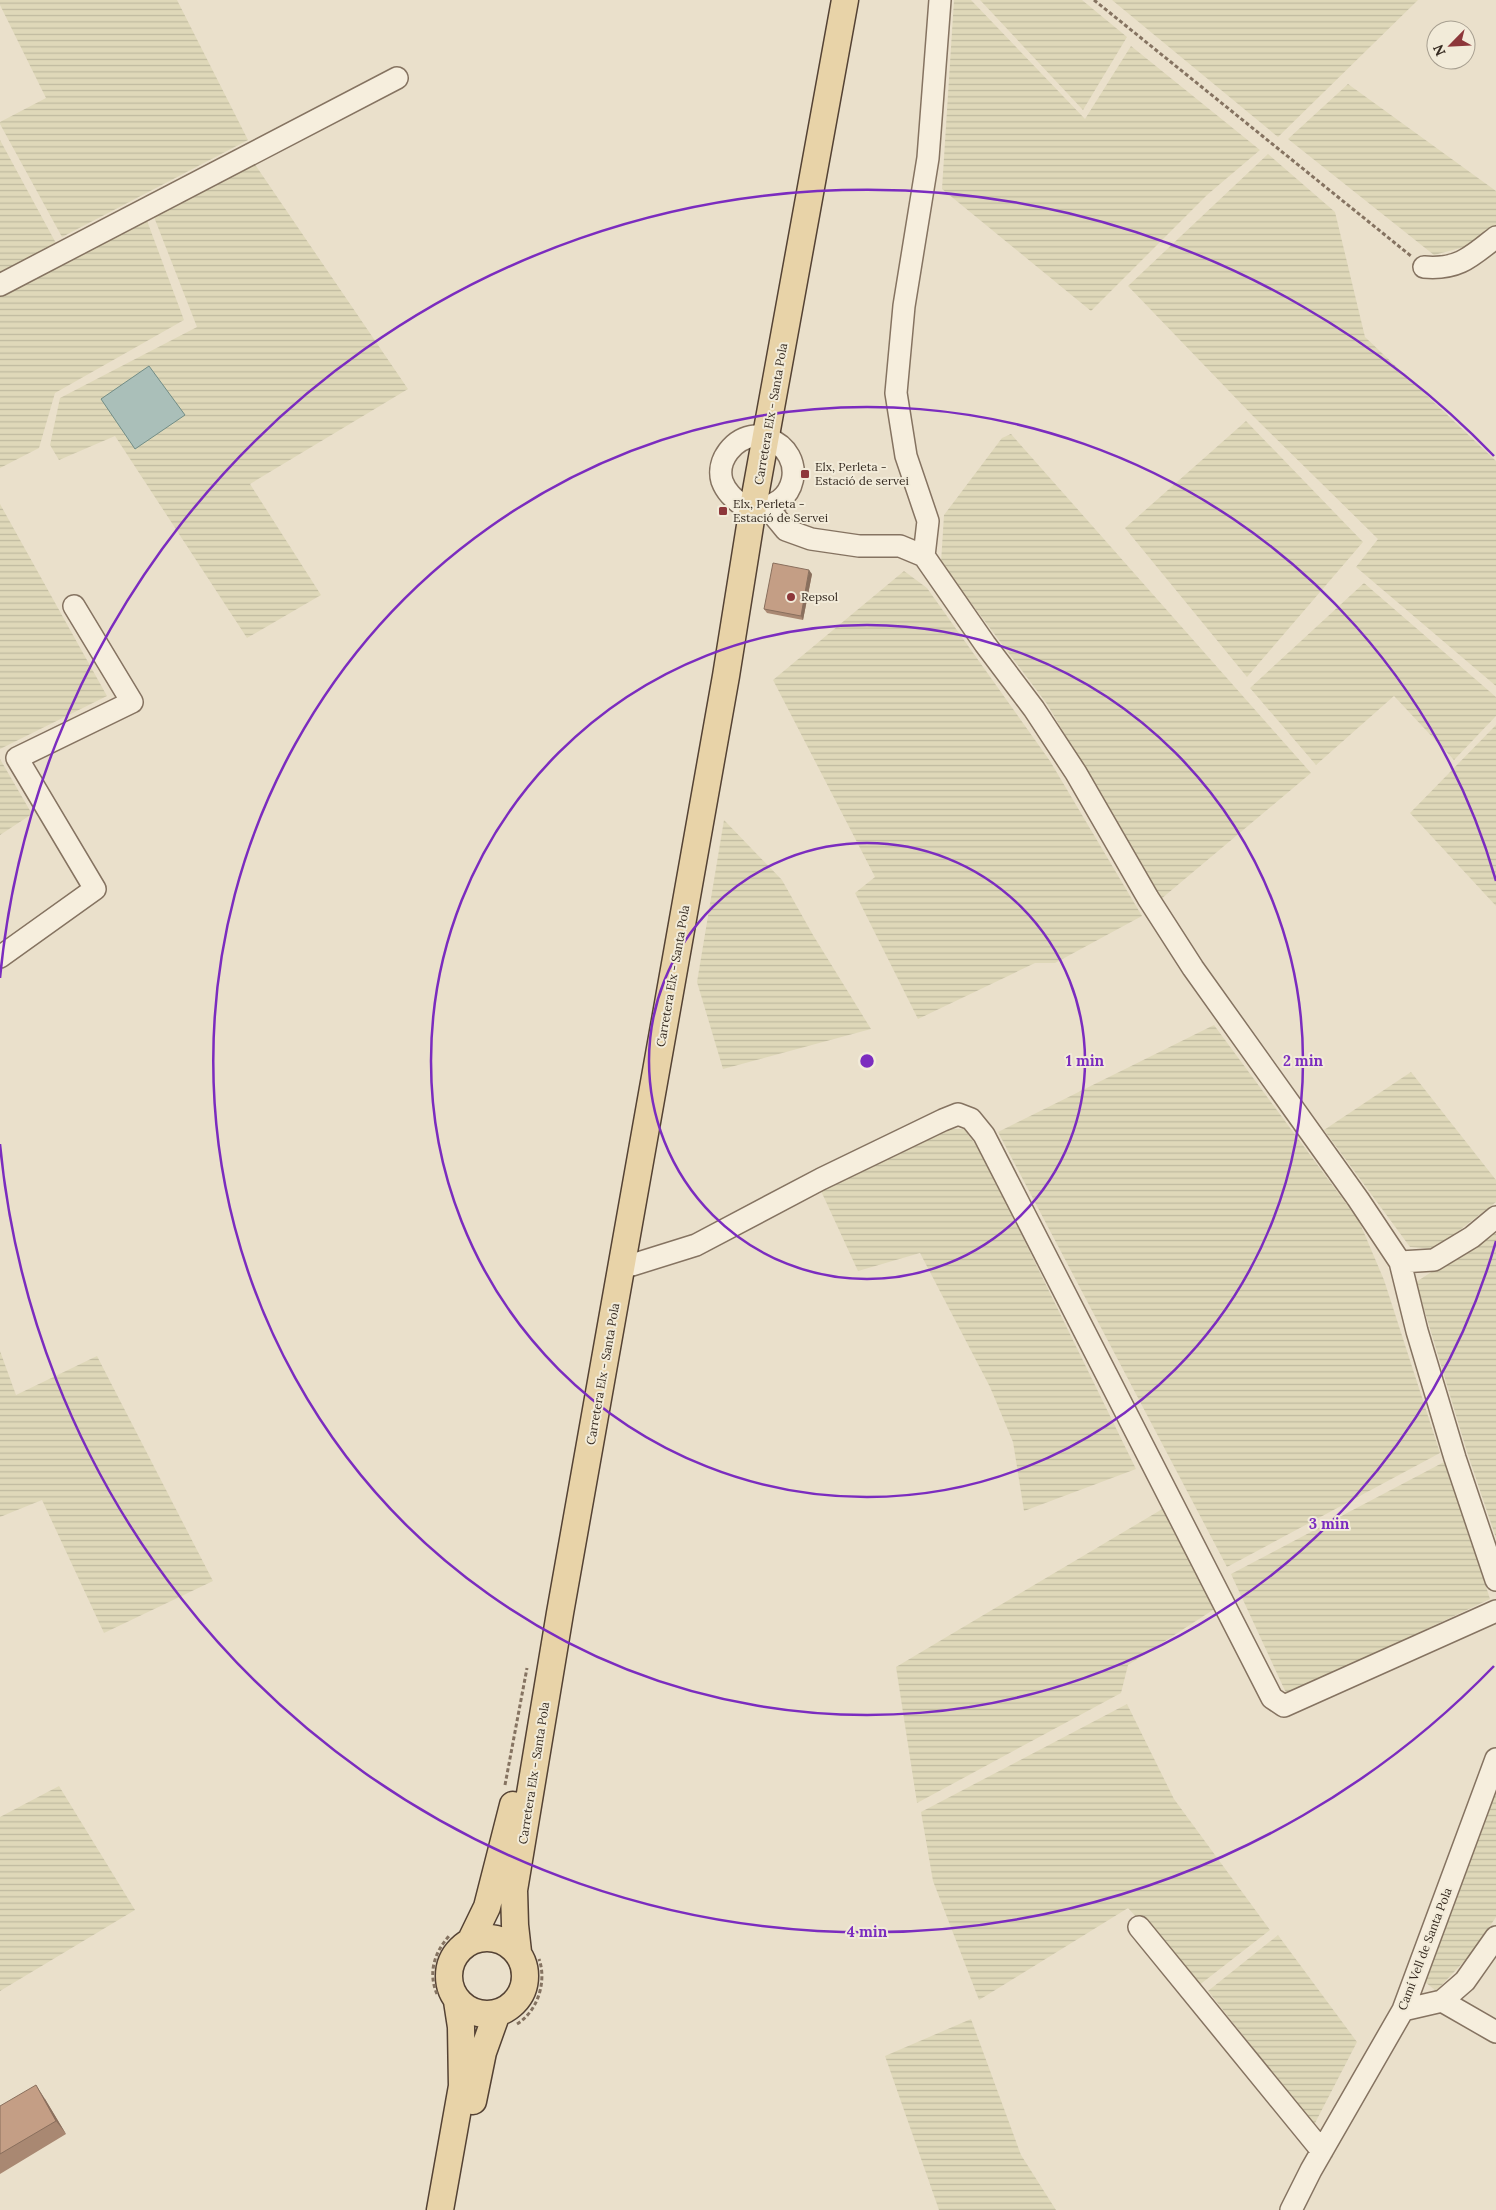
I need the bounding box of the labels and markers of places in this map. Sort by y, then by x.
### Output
place label: Elx, Perleta - Estació de servei [815,459,909,488]
marker: Elx, Perleta - Estació de servei [799,468,811,480]
place label: Elx, Perleta - Estació de Servei [733,496,828,525]
marker: Elx, Perleta - Estació de Servei [717,505,729,517]
place label: Repsol [801,589,838,604]
marker: Repsol [785,591,797,603]
centre of rings [858,1052,876,1070]

